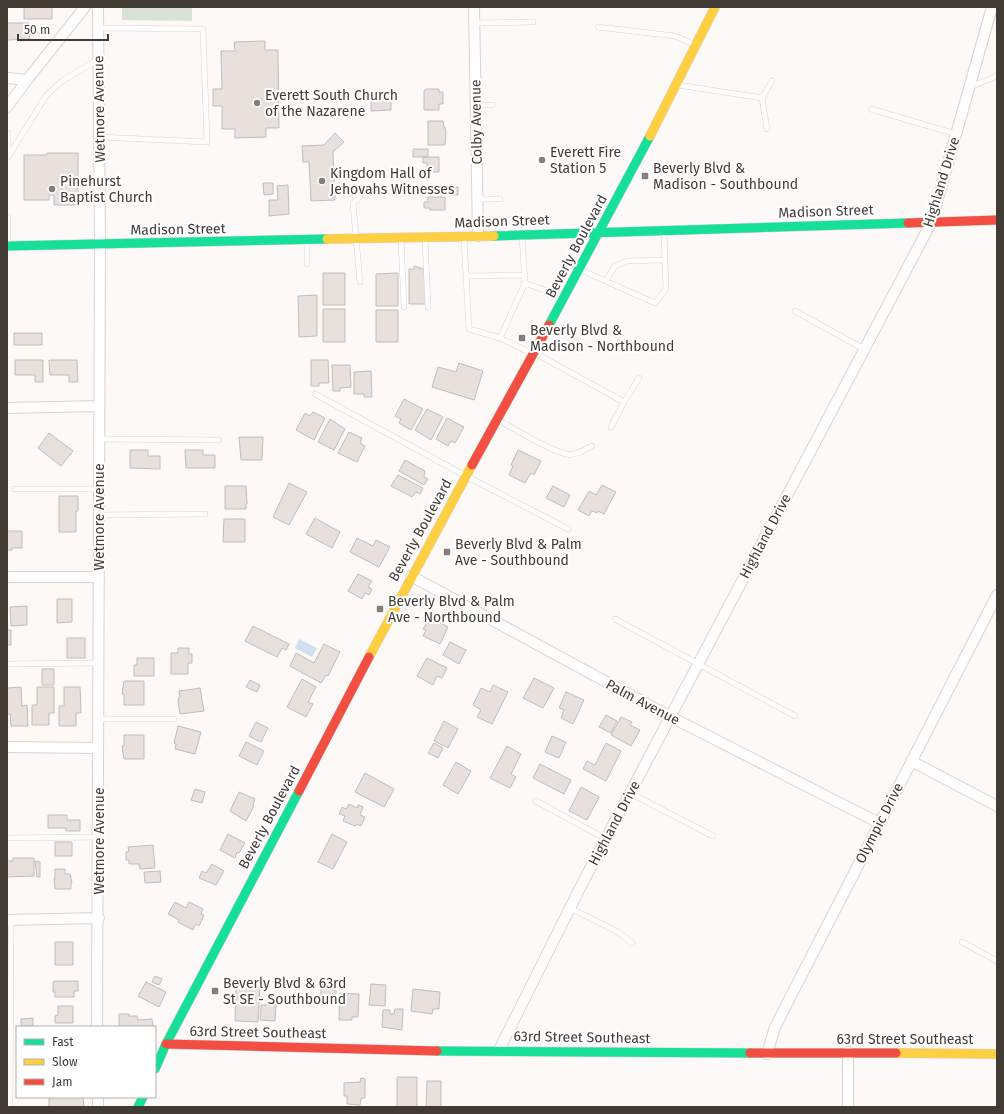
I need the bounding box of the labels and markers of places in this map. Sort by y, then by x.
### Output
place label: Everett South Church of the Nazarene [265,87,398,120]
marker: Everett South Church of the Nazarene [252,98,262,108]
place label: Everett Fire Station 5 [550,144,621,177]
marker: Everett Fire Station 5 [537,155,547,165]
place label: Beverly Blvd & Madison - Southbound [653,160,798,193]
place label: Kingdom Hall of Jehovahs Witnesses [330,165,455,198]
marker: Beverly Blvd & Madison - Southbound [640,171,650,181]
place label: Pinehurst Baptist Church [60,173,153,206]
marker: Kingdom Hall of Jehovahs Witnesses [317,176,327,186]
marker: Pinehurst Baptist Church [47,184,57,194]
place label: Beverly Blvd & Madison - Northbound [530,322,674,355]
marker: Beverly Blvd & Madison - Northbound [517,333,527,343]
place label: Beverly Blvd & Palm Ave - Southbound [455,536,582,569]
marker: Beverly Blvd & Palm Ave - Southbound [442,547,452,557]
place label: Beverly Blvd & Palm Ave - Northbound [388,593,515,626]
marker: Beverly Blvd & Palm Ave - Northbound [375,604,385,614]
place label: Beverly Blvd & 63rd St SE - Southbound [223,975,346,1008]
marker: Beverly Blvd & 63rd St SE - Southbound [210,986,220,996]

